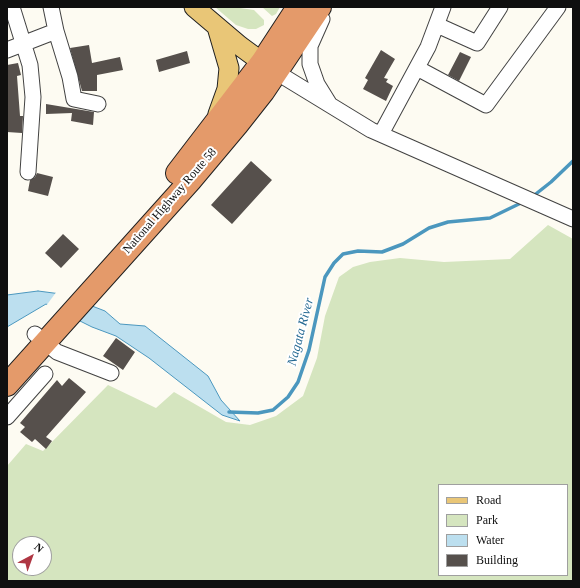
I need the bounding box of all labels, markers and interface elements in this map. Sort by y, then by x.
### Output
street label: National Highway Route 58 [120,145,220,257]
water label: Nagata River [284,296,318,368]
legend [438,484,568,576]
text: Road [476,493,501,507]
text: Park [476,513,498,527]
text: Water [476,533,504,547]
north arrow [12,536,52,576]
text: N [32,541,46,555]
text: Building [476,553,518,567]

